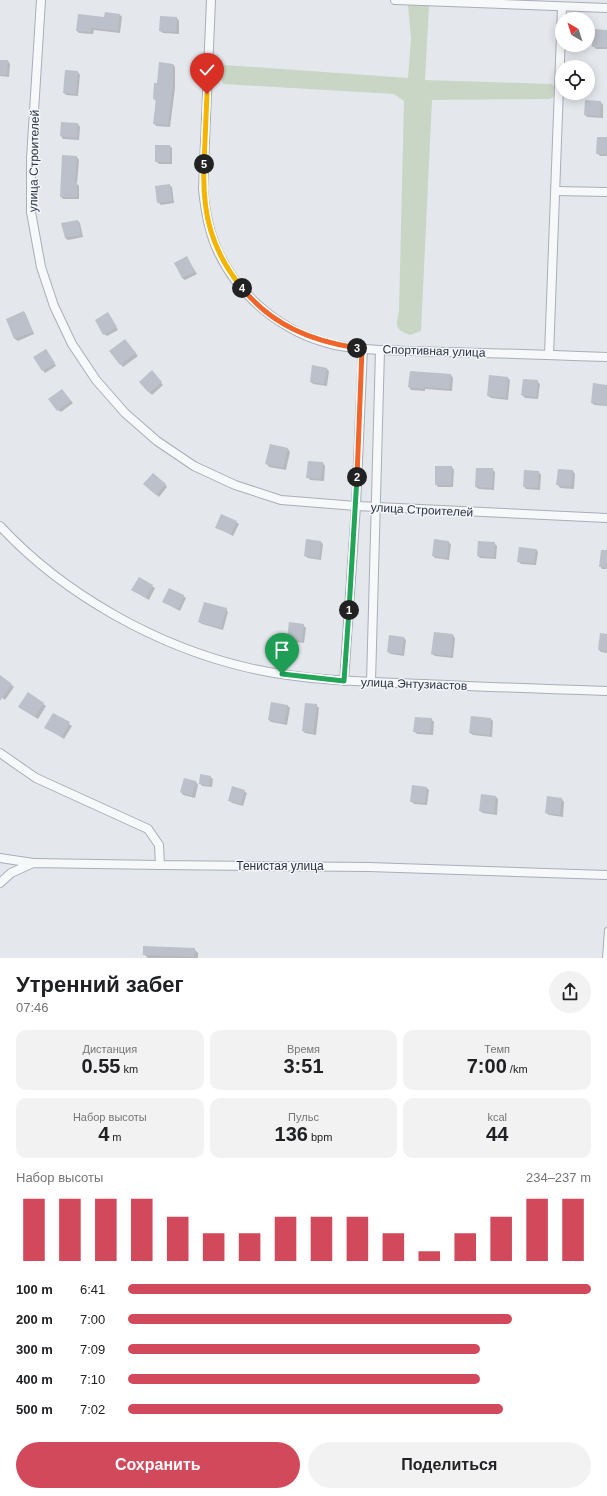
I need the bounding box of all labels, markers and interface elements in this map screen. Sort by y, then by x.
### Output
north arrow [555,12,595,52]
map controls [555,12,595,100]
pin [190,53,224,94]
icon: check [196,59,218,81]
button: locate [555,60,595,100]
street label: улица Строителей [26,110,42,212]
pin: 5 [194,154,214,174]
text: 5 [201,158,207,170]
pin: 4 [232,278,252,298]
text: 4 [239,282,245,294]
pin: 3 [347,338,367,358]
text: 3 [354,342,360,354]
street label: Спортивная улица [382,342,486,360]
pin: 2 [347,467,367,487]
text: 2 [354,471,360,483]
street label: улица Строителей [370,500,474,520]
pin: 1 [339,600,359,620]
text: 1 [346,604,352,616]
pin [265,633,299,674]
icon: arrive [271,639,293,661]
street label: улица Энтузиастов [361,675,467,693]
street label: Тенистая улица [236,859,324,873]
button: share [549,971,591,1013]
text: Утренний забег [16,972,184,997]
text: 07:46 [16,1000,49,1015]
text: Дистанция [83,1043,137,1055]
text: Время [287,1043,320,1055]
text: Темп [484,1043,510,1055]
text: 0.55 [81,1055,120,1077]
text: 3:51 [283,1055,324,1077]
text: 7:00 [467,1055,507,1077]
text: km [120,1063,138,1075]
text: /km [507,1063,528,1075]
text: Набор высоты [73,1111,147,1123]
text: Пульс [288,1111,319,1123]
text: kcal [487,1111,507,1123]
text: 4 [98,1123,109,1145]
text: 136 [275,1123,308,1145]
text: 44 [486,1123,508,1145]
text: m [109,1131,122,1143]
text: bpm [308,1131,332,1143]
text: Набор высоты [16,1170,103,1185]
text: 234–237 m [526,1170,591,1185]
text: 100 m [16,1282,53,1297]
text: 6:41 [80,1282,105,1297]
text: 200 m [16,1312,53,1327]
text: 7:00 [80,1312,105,1327]
text: 300 m [16,1342,53,1357]
text: 7:09 [80,1342,105,1357]
text: 400 m [16,1372,53,1387]
text: 7:10 [80,1372,105,1387]
text: 500 m [16,1402,53,1417]
text: 7:02 [80,1402,105,1417]
button: Сохранить [16,1442,300,1488]
button: Поделиться [308,1442,591,1488]

